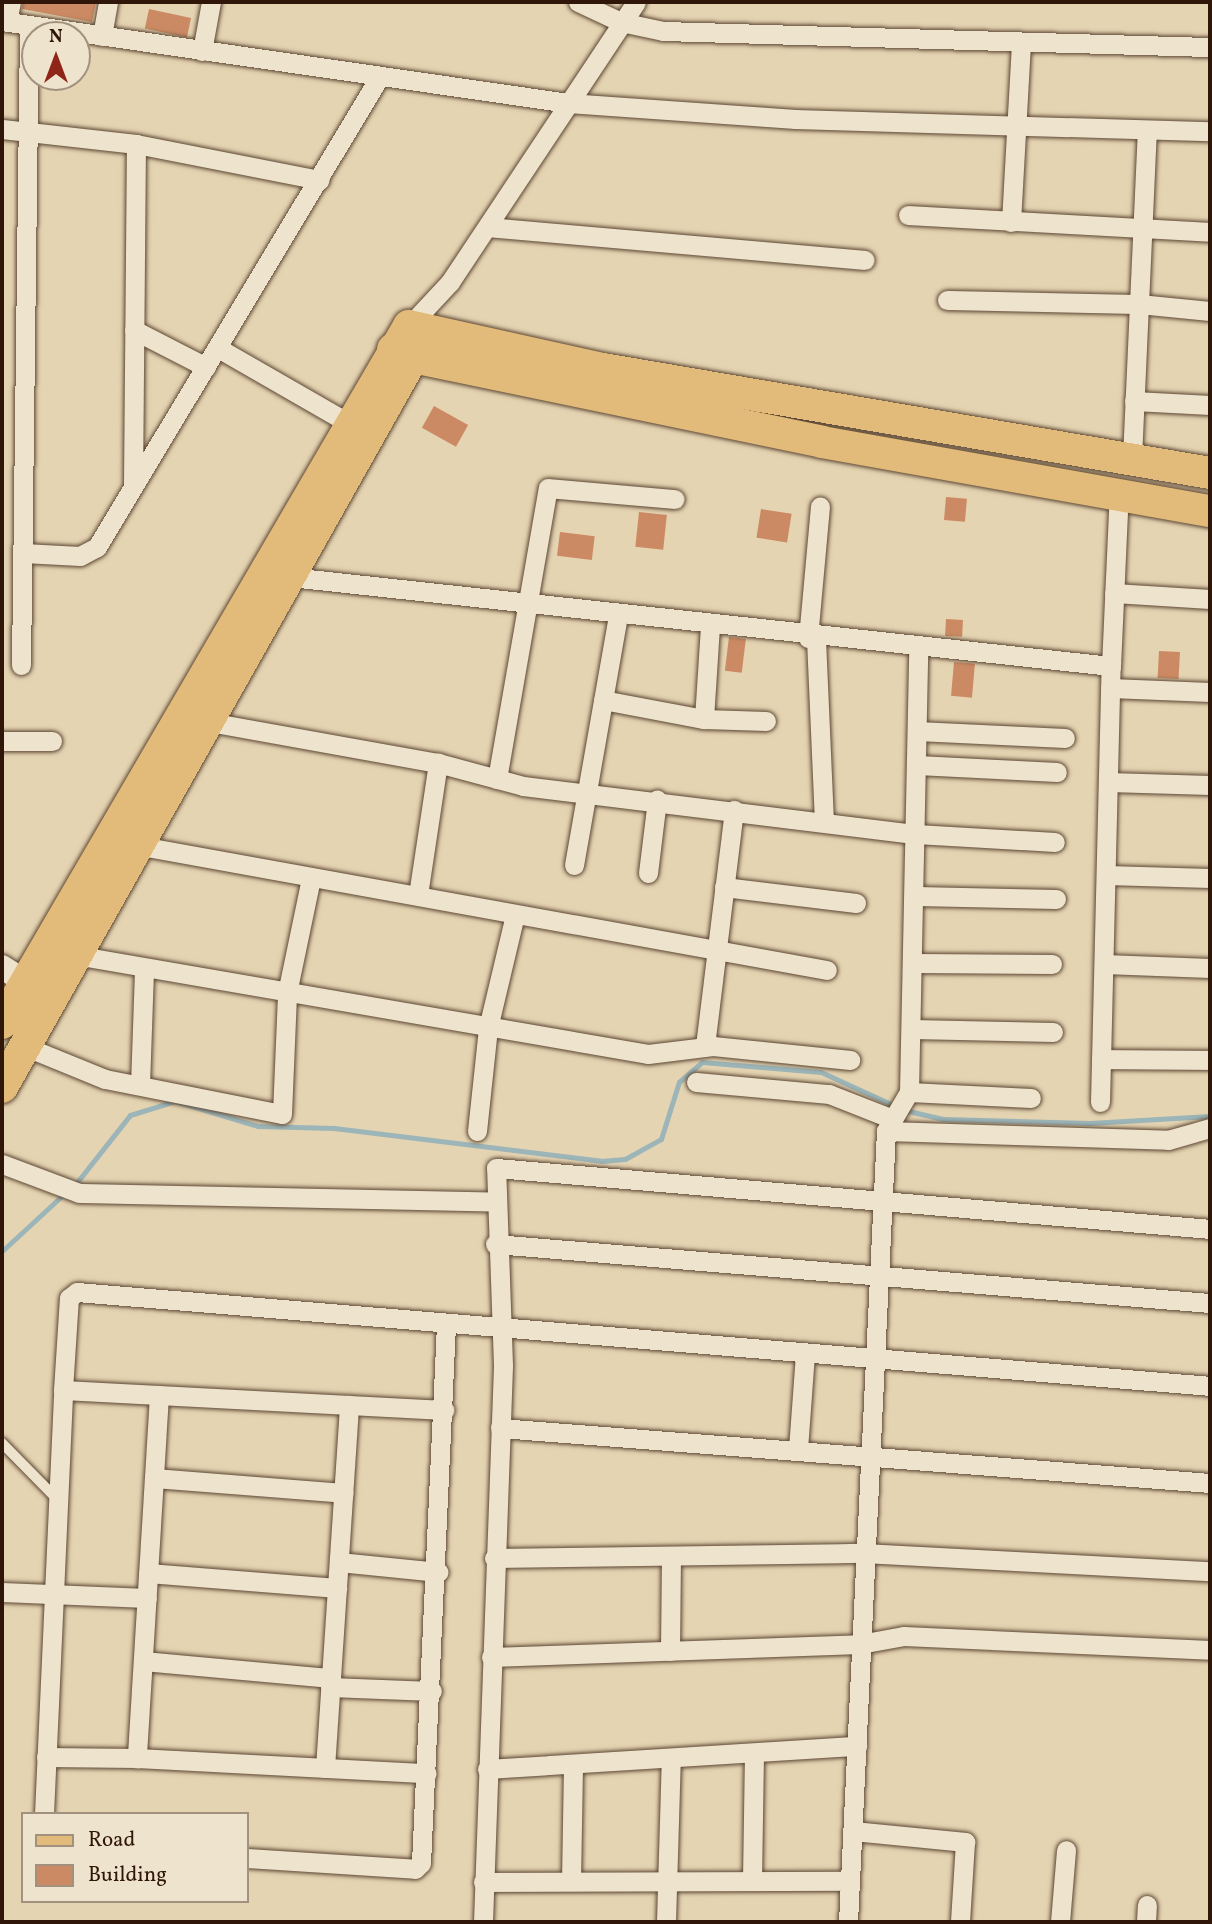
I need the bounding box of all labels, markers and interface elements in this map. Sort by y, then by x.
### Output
north arrow [21,21,91,91]
text: N [49,24,63,50]
legend [21,1812,248,1903]
text: Road [88,1826,135,1855]
text: Building [88,1861,167,1890]

